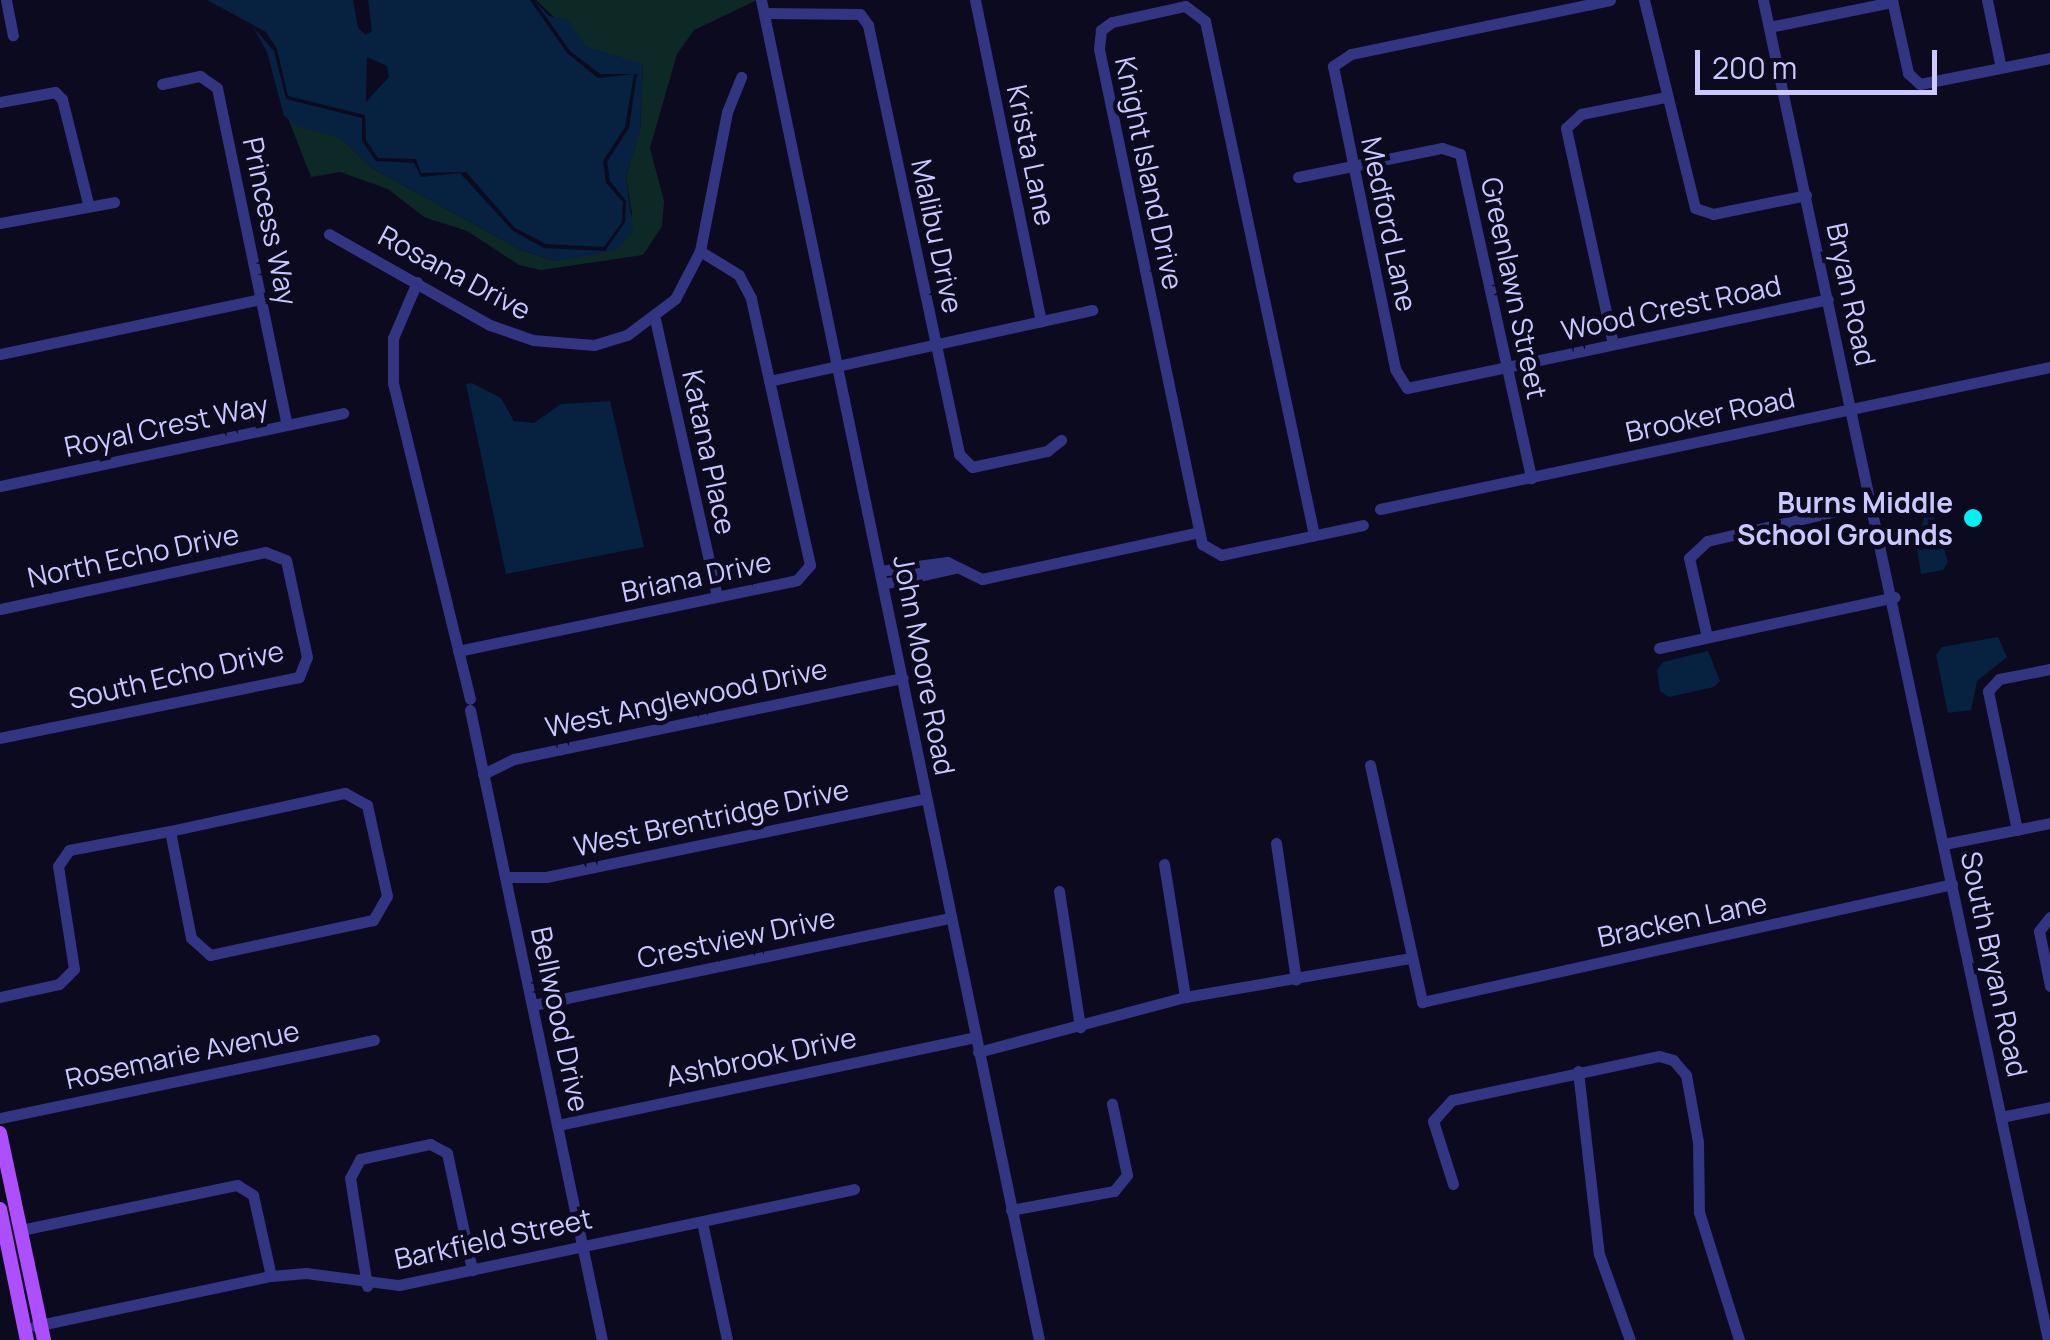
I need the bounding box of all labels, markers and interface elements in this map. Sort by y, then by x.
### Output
scale bar [1700,30,1942,92]
text: 200 m [1712,47,1797,88]
street label: Knight Island Drive [1109,53,1191,293]
street label: Krista Lane [1001,82,1063,228]
street label: Princess Way [237,134,305,308]
street label: Medford Lane [1355,134,1425,314]
street label: Malibu Drive [905,156,971,316]
street label: Greenlawn Street [1475,174,1555,402]
street label: Rosana Drive [373,218,537,326]
street label: Bryan Road [1820,219,1884,369]
street label: Wood Crest Road [1558,267,1784,347]
street label: Katana Place [676,367,744,537]
street label: Brooker Road [1622,380,1798,448]
street label: Royal Crest Way [61,387,271,463]
place label: Burns Middle School Grounds [1737,485,1953,551]
marker: Burns Middle School Grounds [1962,507,1984,529]
street label: North Echo Drive [24,516,242,594]
street label: Briana Drive [618,544,774,608]
street label: John Moore Road [887,552,963,778]
street label: South Echo Drive [65,633,287,715]
street label: West Anglewood Drive [542,651,830,743]
street label: West Brentridge Drive [570,771,852,863]
street label: South Bryan Road [1955,848,2035,1080]
street label: Bracken Lane [1594,885,1770,953]
street label: Crestview Drive [634,900,838,974]
street label: Bellwood Drive [525,923,597,1115]
street label: Rosemarie Avenue [62,1013,302,1095]
street label: Ashbrook Drive [663,1019,859,1093]
street label: Barkfield Street [391,1201,595,1275]

